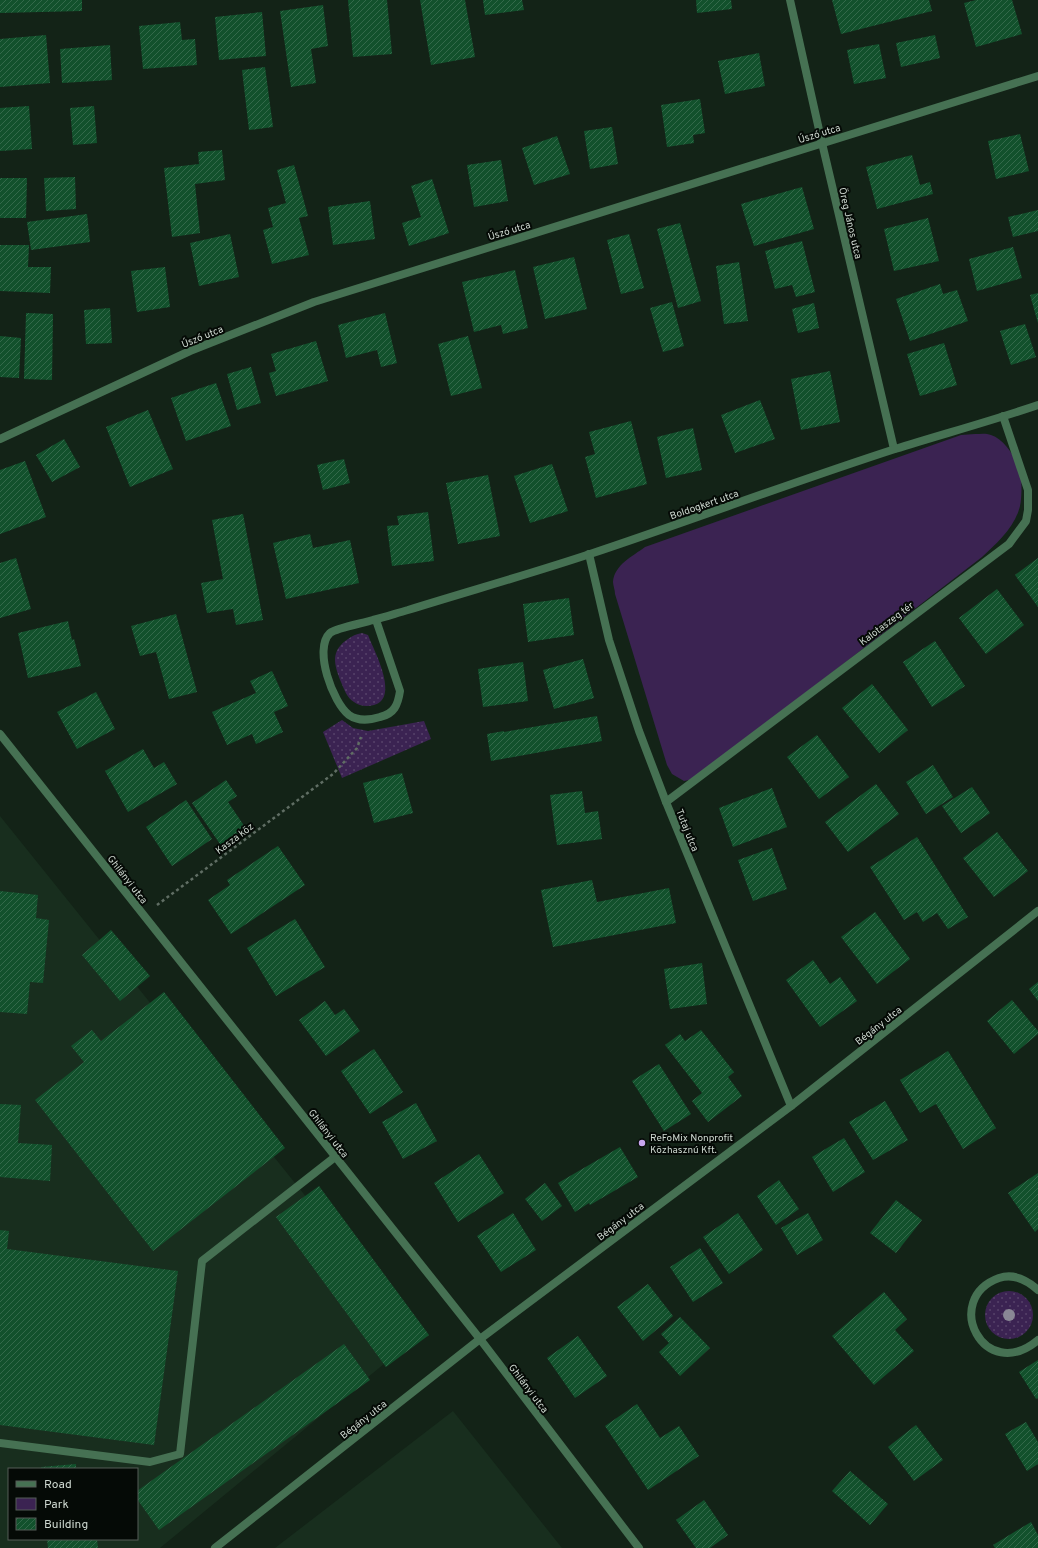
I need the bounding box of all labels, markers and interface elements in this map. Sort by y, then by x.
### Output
street label: Úszó utca [797,122,842,147]
street label: Öreg János utca [835,186,864,260]
street label: Úszó utca [487,219,532,244]
street label: Úszó utca [180,323,225,352]
street label: Boldogkert utca [668,488,741,523]
street label: Kalotaszeg tér [857,599,917,649]
street label: Tutaj utca [672,807,701,854]
street label: Kasza köz [213,821,257,858]
street label: Ghilányi utca [104,853,150,907]
street label: Bégány utca [853,1004,905,1048]
street label: Ghilányi utca [305,1107,351,1161]
place label: ReFoMix Nonprofit Közhasznú Kft. [650,1132,733,1157]
marker: ReFoMix Nonprofit Közhasznú Kft. [637,1138,647,1148]
street label: Bégány utca [595,1200,647,1244]
street label: Ghilányi utca [505,1362,551,1416]
street label: Bégány utca [338,1398,390,1442]
legend [8,1468,138,1540]
text: Road [44,1477,72,1493]
text: Park [44,1497,69,1513]
text: Building [44,1517,88,1533]

